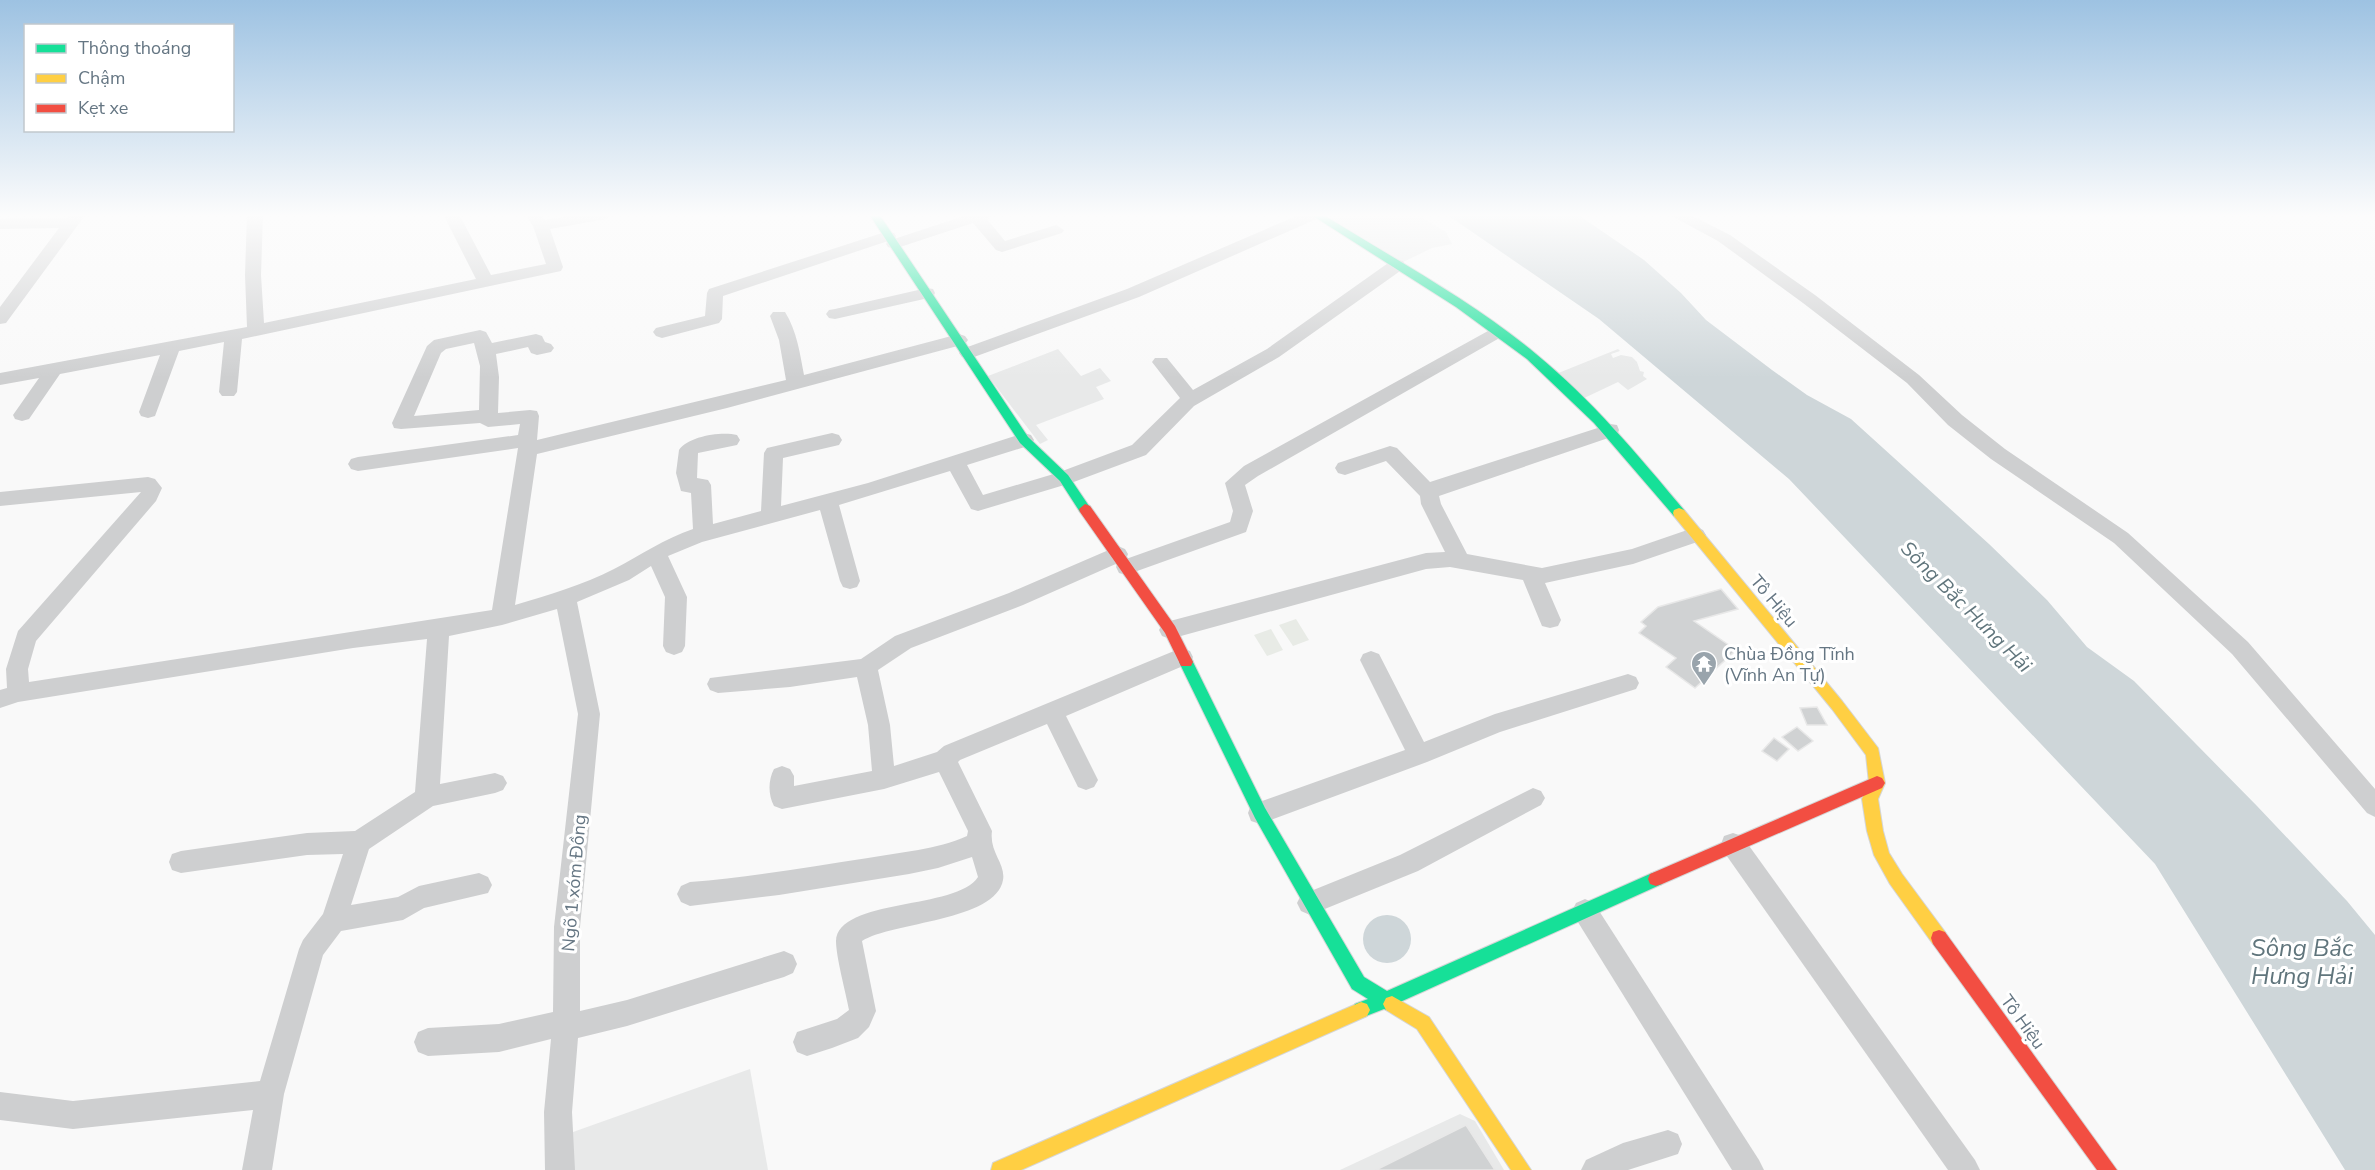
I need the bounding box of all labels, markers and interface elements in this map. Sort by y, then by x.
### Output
legend [24,24,234,132]
text: Thông thoáng [78,36,191,60]
text: Chậm [78,66,125,90]
text: Kẹt xe [78,96,128,120]
water label: Sông Bắc Hưng Hải [1894,535,2038,679]
street label: Tô Hiệu [1745,570,1803,632]
place label: Chùa Đồng Tĩnh (Vĩnh An Tự) [1724,642,1855,687]
temple icon: Chùa Đồng Tĩnh (Vĩnh An Tự) [1689,649,1719,687]
street label: Ngõ 1 xóm Đồng [556,814,592,952]
water label: Sông Bắc Hưng Hải [2251,932,2354,992]
street label: Tô Hiệu [1995,990,2051,1054]

